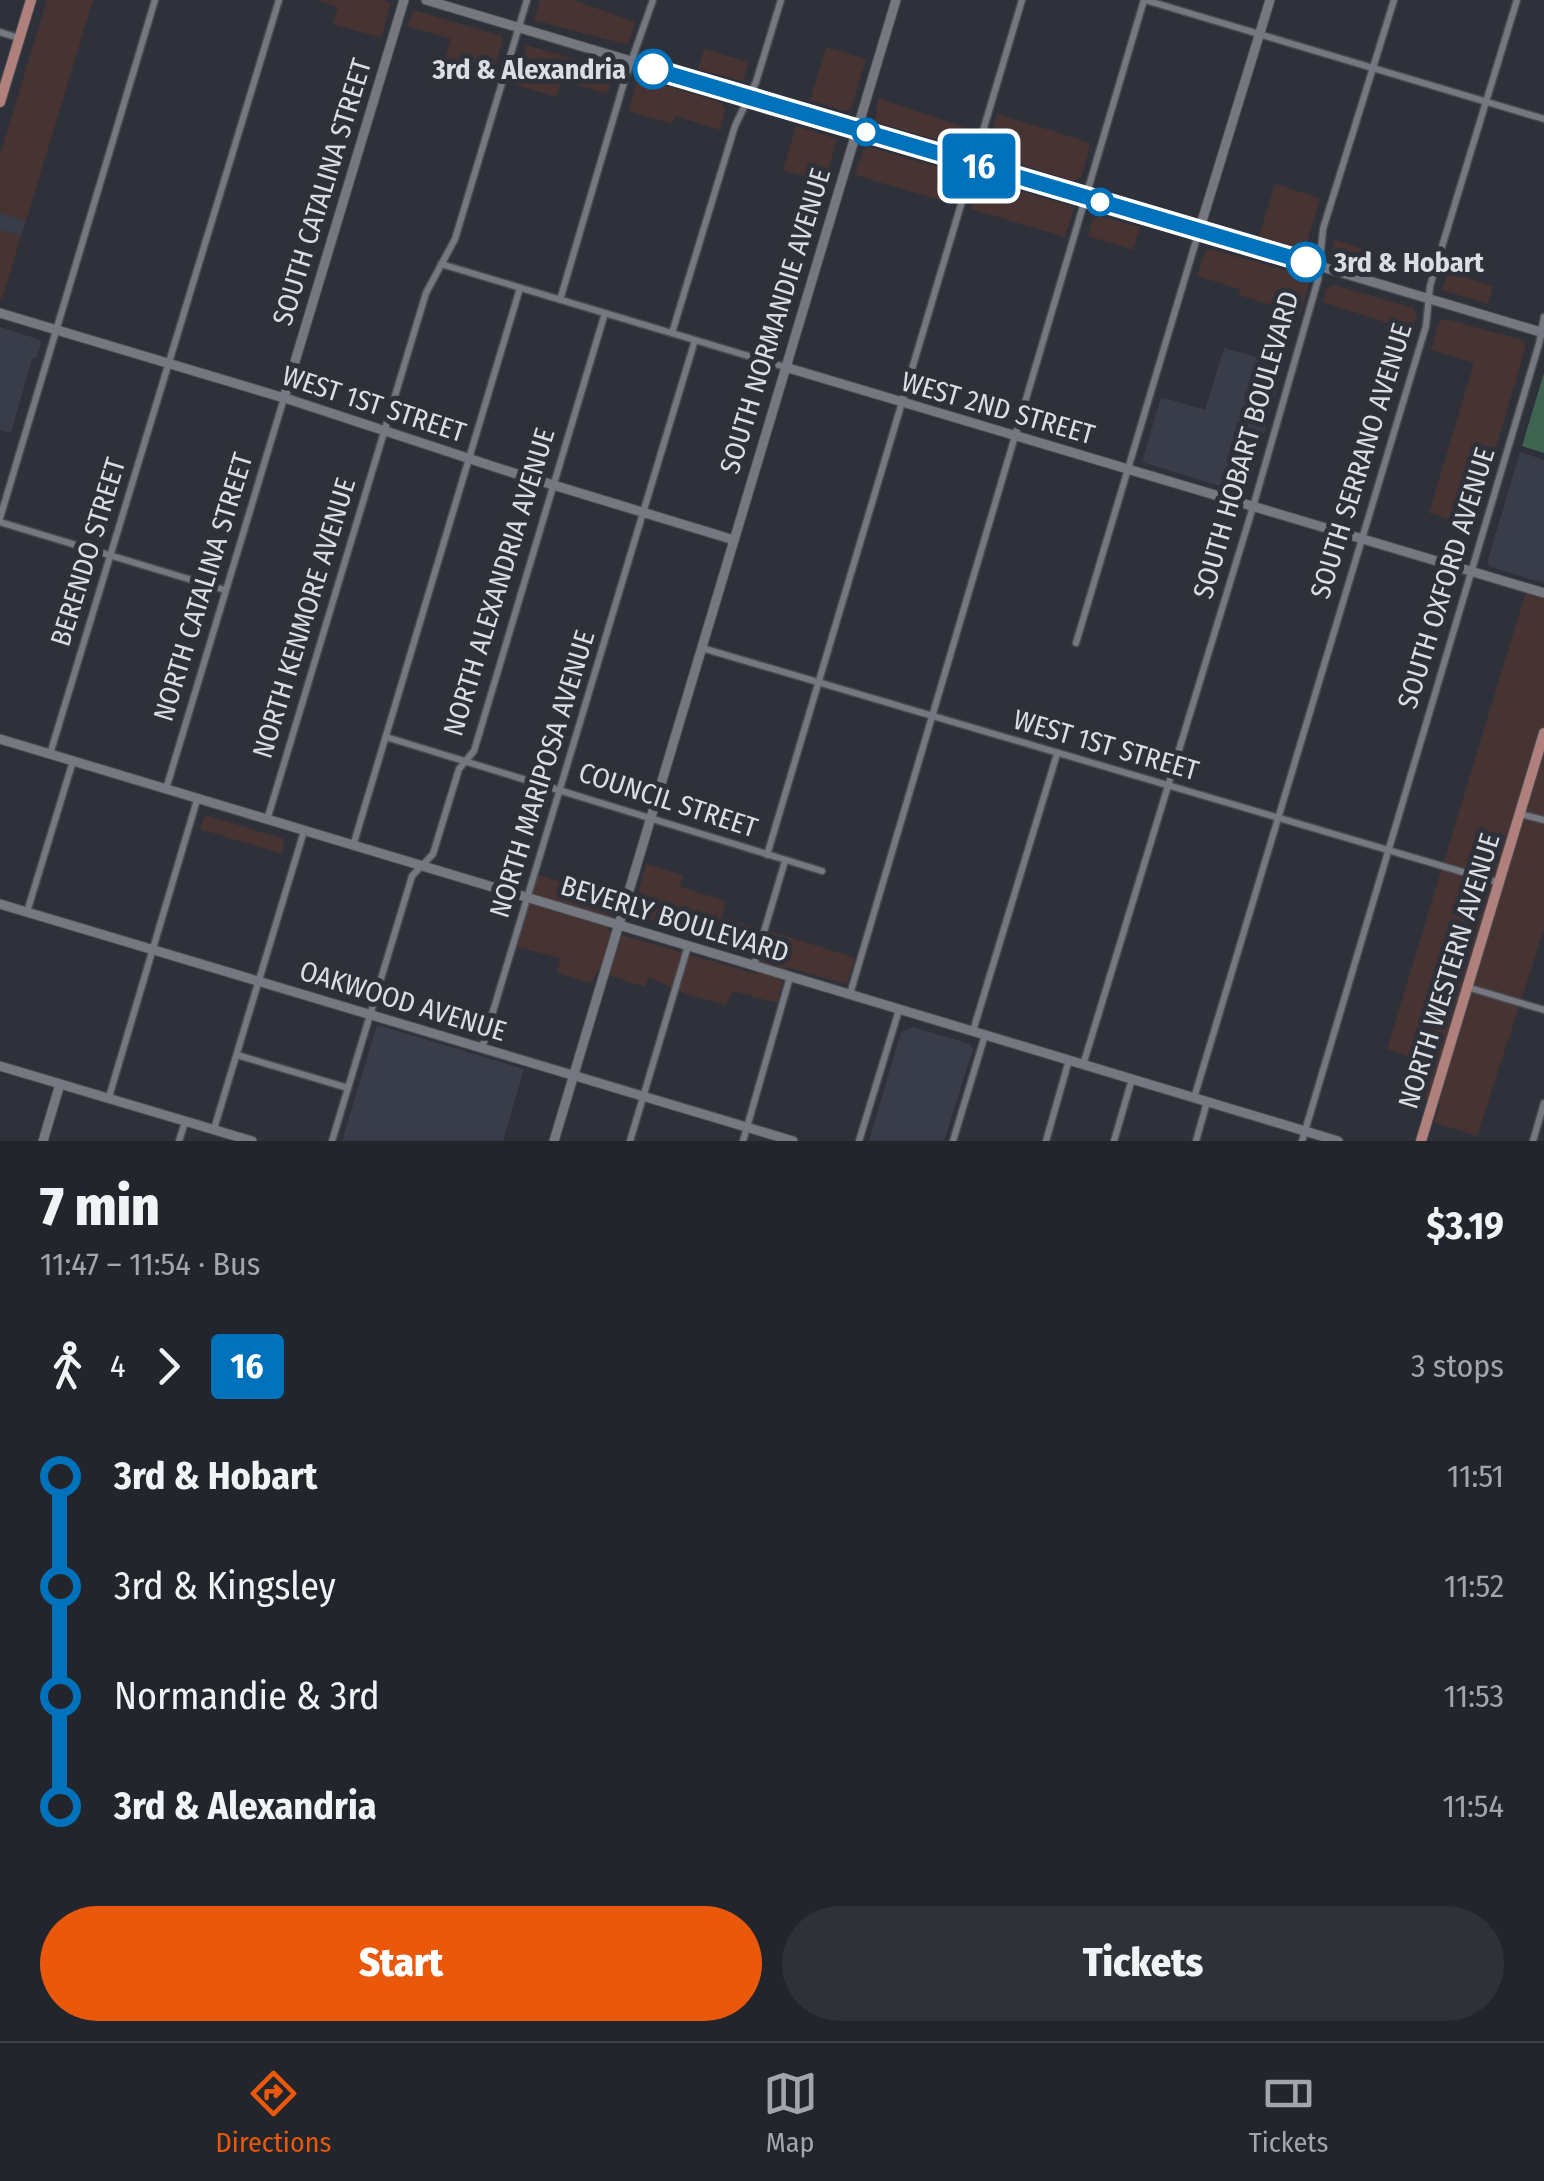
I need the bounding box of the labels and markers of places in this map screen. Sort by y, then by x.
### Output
marker: 3rd & Alexandria [634,50,672,88]
place label: 3rd & Alexandria [431,53,626,86]
unlabelled marker [853,119,879,145]
unlabelled marker [1087,189,1113,215]
marker: 3rd & Hobart [1287,243,1325,281]
place label: 3rd & Hobart [1333,246,1485,279]

